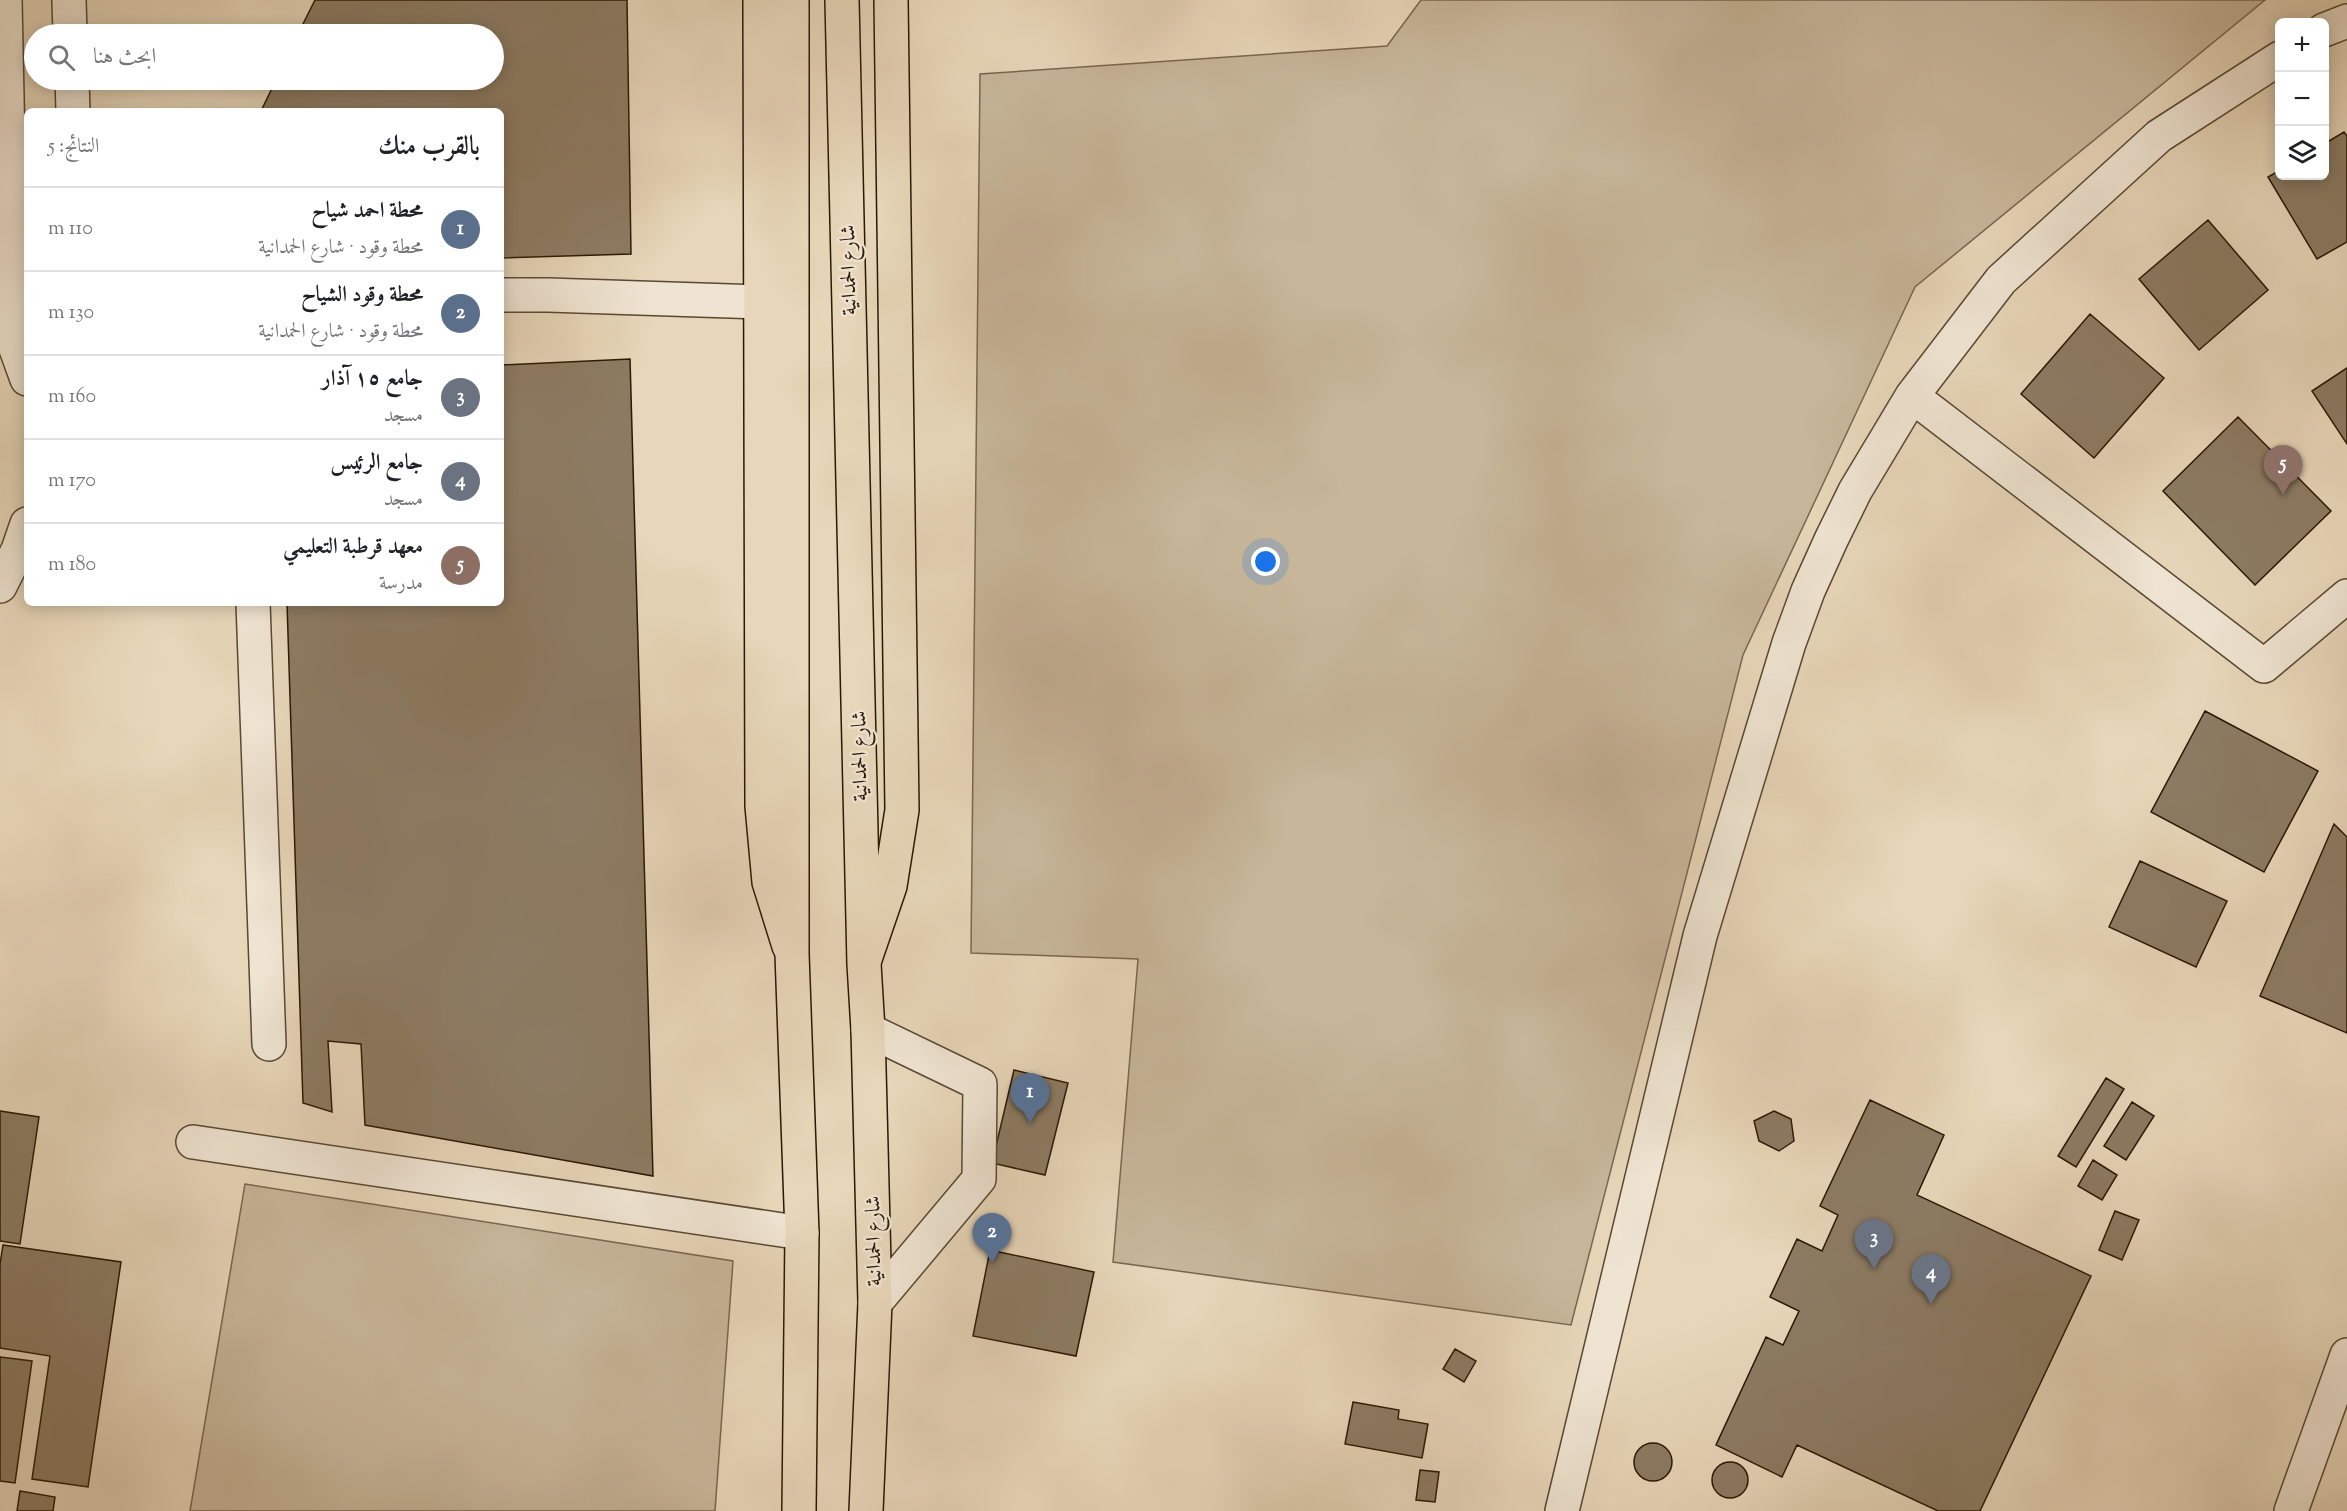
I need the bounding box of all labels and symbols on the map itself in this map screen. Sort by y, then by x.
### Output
street label: شارع الحمدانية [834,224,867,316]
pin: 5 [2264,446,2302,495]
your location [1251,547,1280,576]
street label: شارع الحمدانية [845,710,878,802]
pin: 1 [1010,1074,1050,1123]
street label: شارع الحمدانية [859,1195,892,1287]
pin: 2 [972,1214,1012,1263]
pin: 3 [1854,1220,1894,1269]
pin: 4 [1912,1254,1950,1304]

